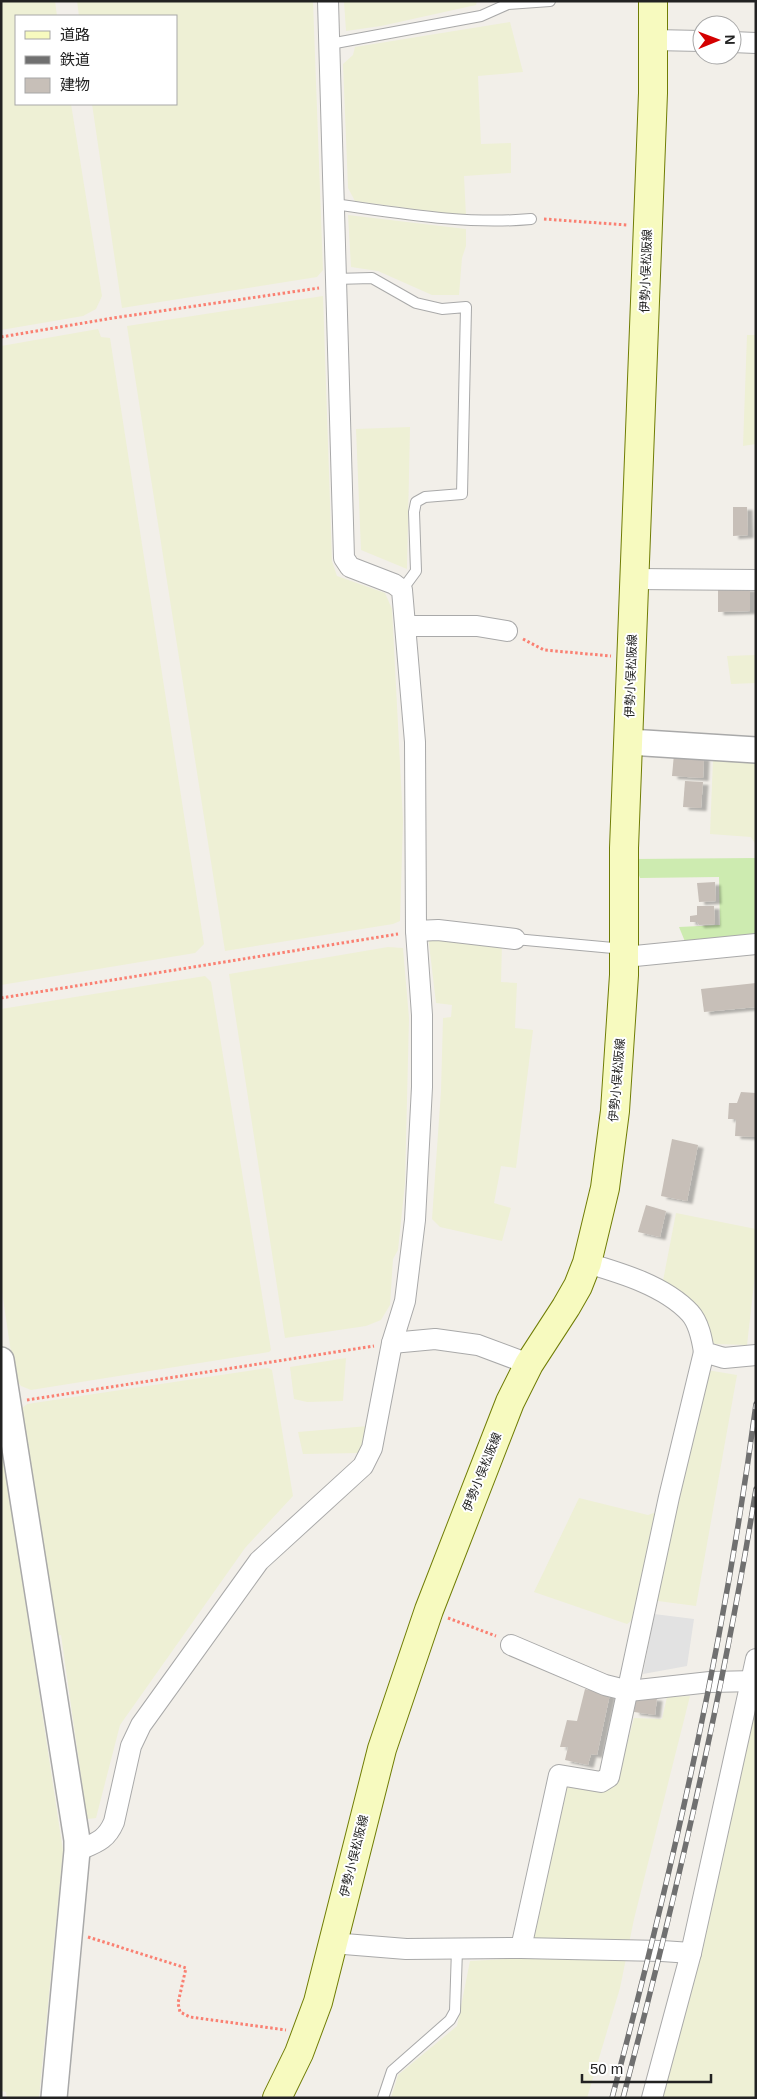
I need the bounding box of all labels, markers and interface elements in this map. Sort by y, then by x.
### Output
legend [15,15,178,105]
north arrow [692,15,742,65]
text: 道路 [60,26,90,43]
text: N [722,35,738,45]
text: 鉄道 [60,51,90,68]
text: 建物 [60,76,90,93]
street label: 伊勢小俣松阪線 [638,229,654,313]
street label: 伊勢小俣松阪線 [623,634,639,718]
street label: 伊勢小俣松阪線 [606,1038,628,1122]
street label: 伊勢小俣松阪線 [460,1430,504,1514]
street label: 伊勢小俣松阪線 [337,1814,371,1898]
scale bar [582,2052,711,2084]
text: 50 m [590,2060,623,2077]

